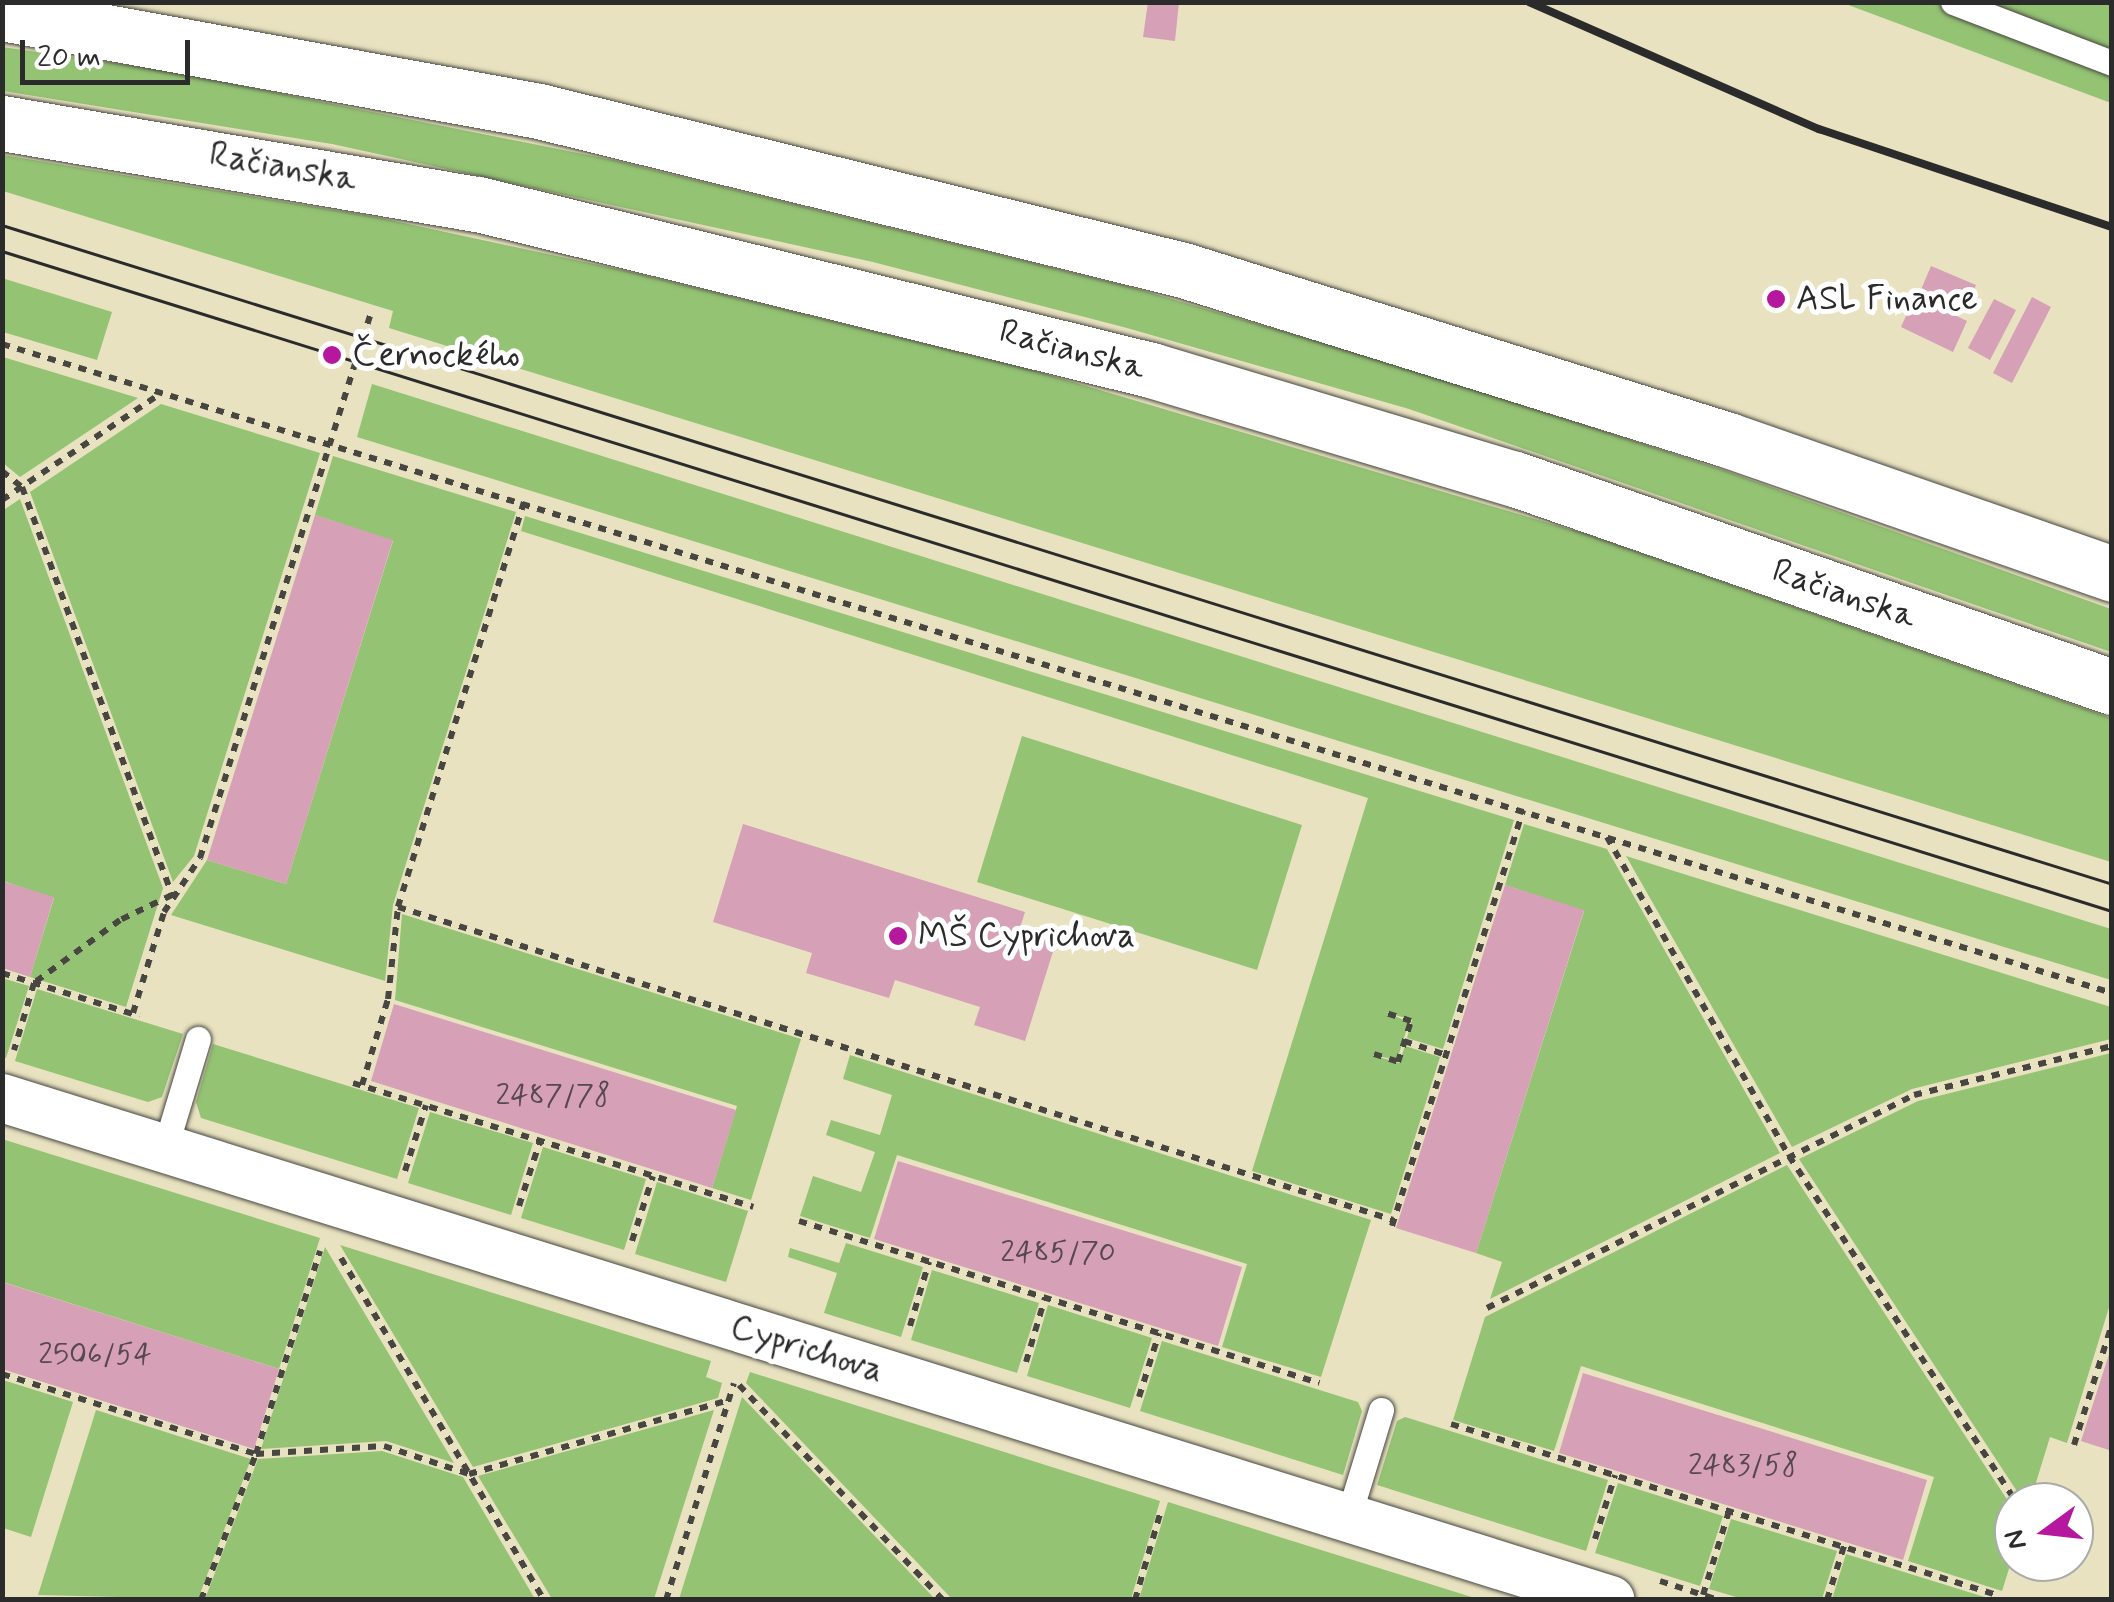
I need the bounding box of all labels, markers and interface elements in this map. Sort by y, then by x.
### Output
scale bar [25,20,195,82]
text: 20 m [37,38,101,77]
street label: Račianska [206,133,360,201]
place label: ASL Finance [1796,278,1985,320]
marker: ASL Finance [1765,288,1787,310]
street label: Račianska [995,310,1149,390]
place label: Černockého [352,334,520,376]
marker: Černockého [321,344,343,366]
street label: Račianska [1767,550,1921,638]
place label: MŠ Cyprichova [918,915,1135,957]
marker: MŠ Cyprichova [887,925,909,947]
house number: 2487/78 [495,1078,611,1114]
house number: 2485/70 [1000,1235,1116,1271]
street label: Cyprichova [725,1306,889,1392]
house number: 2506/54 [38,1337,152,1373]
house number: 2483/58 [1688,1448,1798,1484]
north arrow [1994,1482,2094,1582]
text: N [1996,1526,2037,1553]

